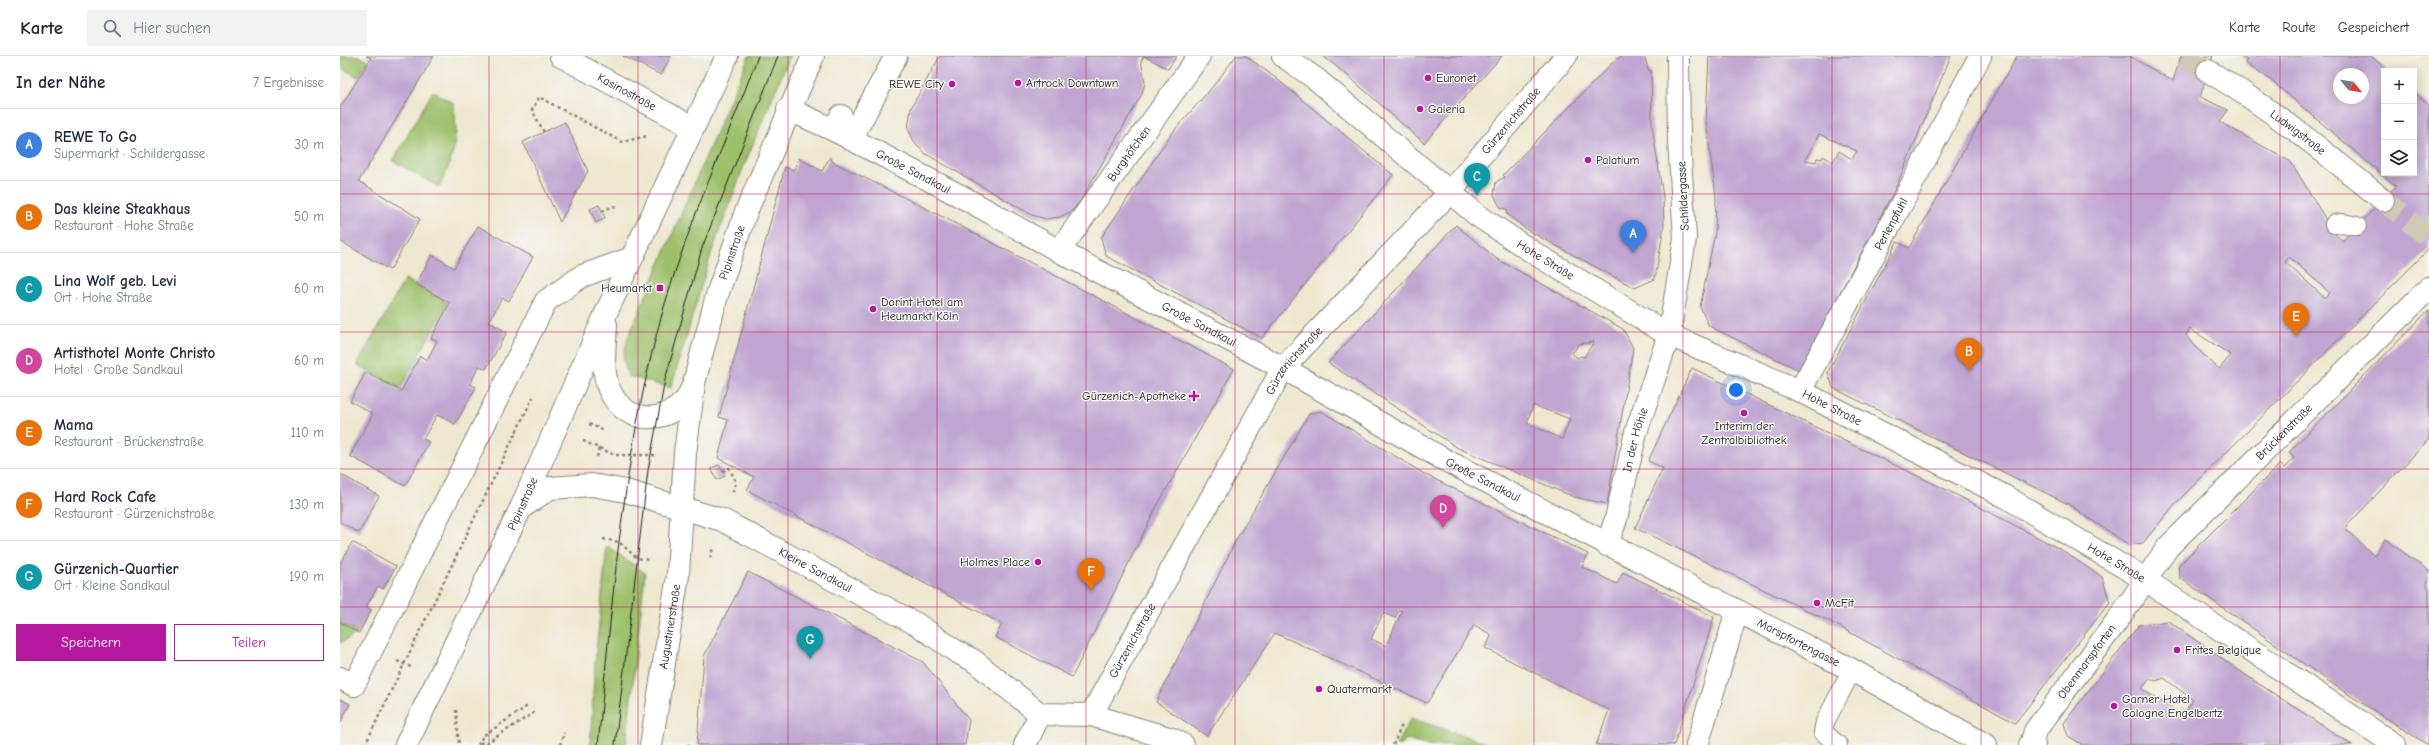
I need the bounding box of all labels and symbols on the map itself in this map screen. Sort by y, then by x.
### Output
north arrow [2333,68,2369,104]
street label: Kasinostraße [595,70,659,113]
place label: Euronet [1436,71,1477,85]
marker: Euronet [1423,73,1433,83]
place label: Artrock Downtown [1026,76,1118,90]
place label: REWE City [889,77,945,91]
marker: Artrock Downtown [1013,78,1023,88]
marker: REWE City [947,79,957,89]
street label: Gürzenichstraße [1478,84,1543,157]
place label: Galeria [1428,102,1465,116]
marker: Galeria [1415,104,1425,114]
street label: Ludwigstraße [2267,107,2329,158]
street label: Burghöfchen [1104,123,1154,184]
street label: Große Sandkaul [874,146,953,197]
place label: Palatium [1596,153,1640,167]
marker: Palatium [1583,155,1593,165]
street label: Schildergasse [1674,161,1692,231]
pin: C [1464,163,1490,196]
street label: Perlenpfuhl [1871,195,1911,253]
pin: A [1620,220,1646,253]
street label: Pipinstraße [716,223,748,281]
street label: Hohe Straße [1514,237,1577,283]
place label: Heumarkt [601,281,653,295]
marker: Heumarkt [655,283,665,293]
place label: Dorint Hotel am Heumarkt Köln [881,295,963,323]
street label: Große Sandkaul [1159,299,1239,349]
pin: E [2283,303,2309,336]
marker: Dorint Hotel am Heumarkt Köln [868,304,878,314]
street label: Gürzenichstraße [1263,324,1325,397]
pin: B [1956,338,1982,371]
your location [1726,380,1746,400]
street label: Hohe Straße [1800,386,1864,429]
place label: Gürzenich-Apotheke [1082,389,1186,403]
marker: Gürzenich-Apotheke [1189,391,1199,401]
street label: Brückenstraße [2253,401,2315,463]
street label: In der Höhle [1620,406,1651,474]
marker: Interim der Zentralbibliothek [1739,408,1749,418]
place label: Interim der Zentralbibliothek [1701,419,1787,447]
street label: Große Sandkaul [1443,455,1523,505]
street label: Pipinstraße [504,475,541,532]
pin: D [1430,495,1456,528]
street label: Hohe Straße [2085,540,2148,585]
street label: Kleine Sandkaul [776,545,854,595]
place label: Holmes Place [960,555,1030,569]
marker: Holmes Place [1033,557,1043,567]
pin: F [1078,558,1104,591]
street label: Augustinerstraße [656,583,683,670]
place label: McFit [1825,596,1854,610]
marker: McFit [1812,598,1822,608]
street label: Gürzenichstraße [1106,601,1159,681]
street label: Marspfortengasse [1755,615,1842,670]
street label: Obenmarspforten [2054,622,2119,702]
pin: G [797,626,823,659]
place label: Frites Belgique [2185,643,2261,657]
marker: Frites Belgique [2172,645,2182,655]
place label: Quatermarkt [1327,682,1392,696]
marker: Quatermarkt [1314,684,1324,694]
place label: Garner Hotel Cologne Engelbertz [2122,692,2223,720]
marker: Garner Hotel Cologne Engelbertz [2109,701,2119,711]

